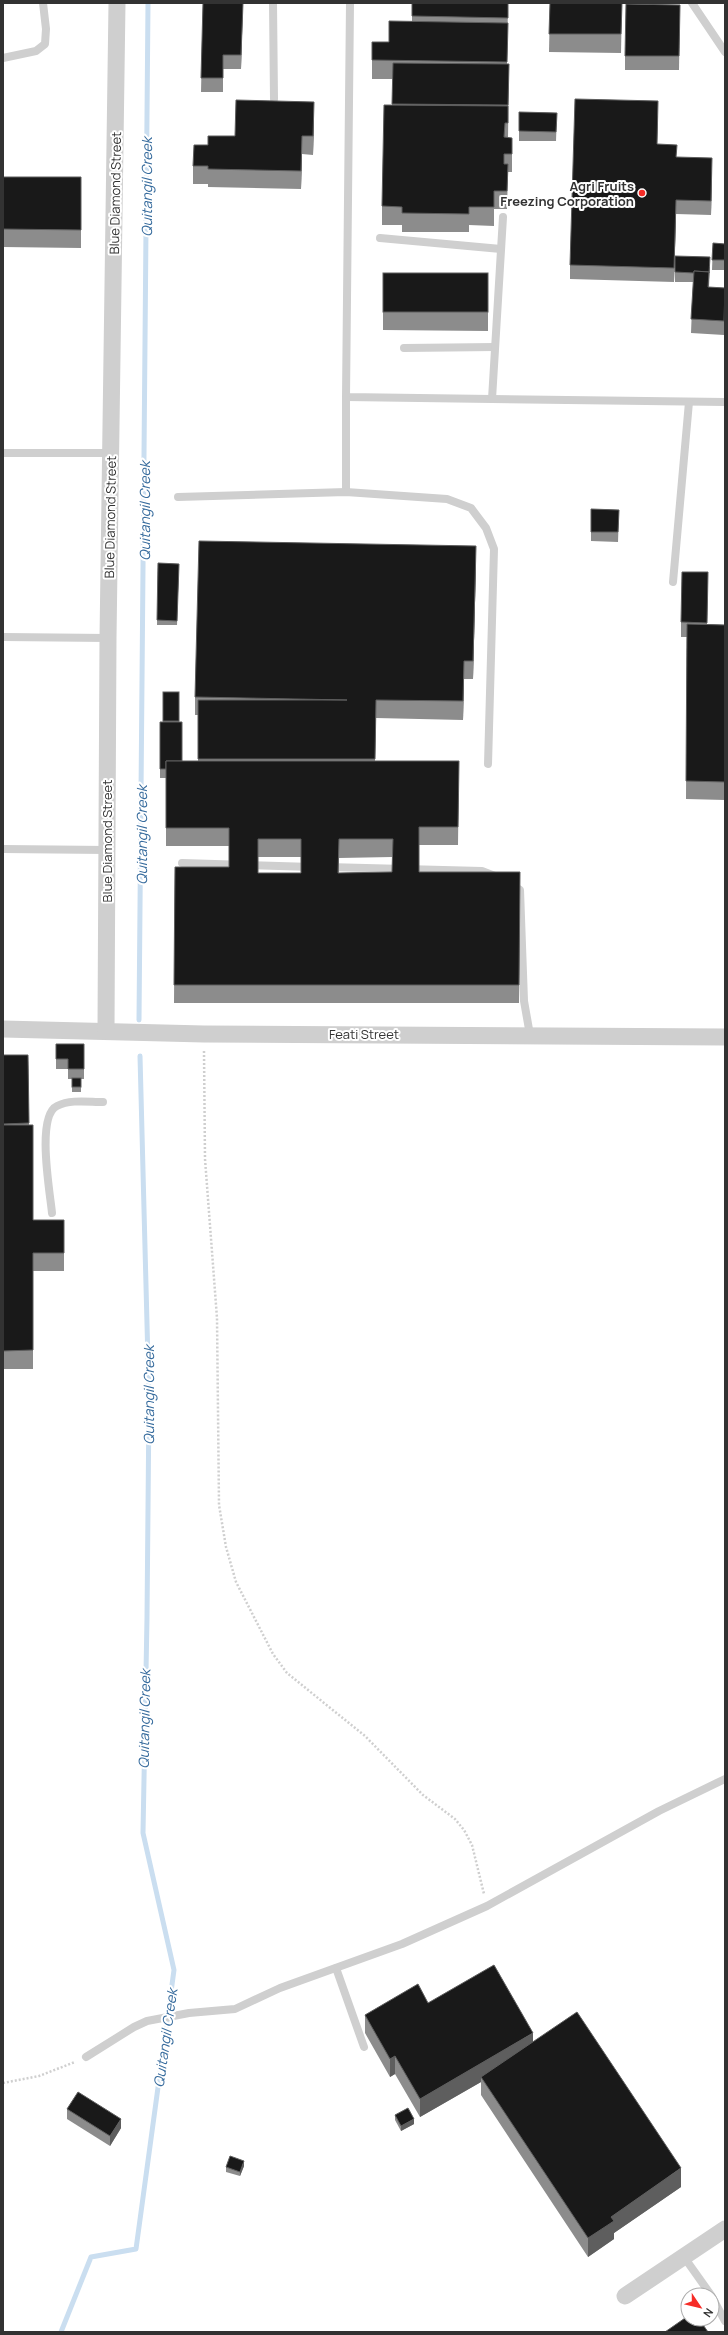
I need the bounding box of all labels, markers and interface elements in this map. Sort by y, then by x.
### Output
street label: Blue Diamond Street [105,131,125,255]
water label: Quitangil Creek [137,135,156,237]
place label: Agri Fruits Freezing Corporation [500,177,634,210]
marker: Agri Fruits Freezing Corporation [637,188,647,198]
street label: Blue Diamond Street [100,455,120,579]
water label: Quitangil Creek [135,459,154,561]
street label: Blue Diamond Street [98,780,116,902]
water label: Quitangil Creek [132,783,151,885]
street label: Feati Street [329,1025,399,1043]
water label: Quitangil Creek [139,1343,158,1445]
water label: Quitangil Creek [134,1667,154,1769]
water label: Quitangil Creek [149,1985,182,2088]
north arrow [680,2287,720,2327]
text: N [700,2305,717,2321]

